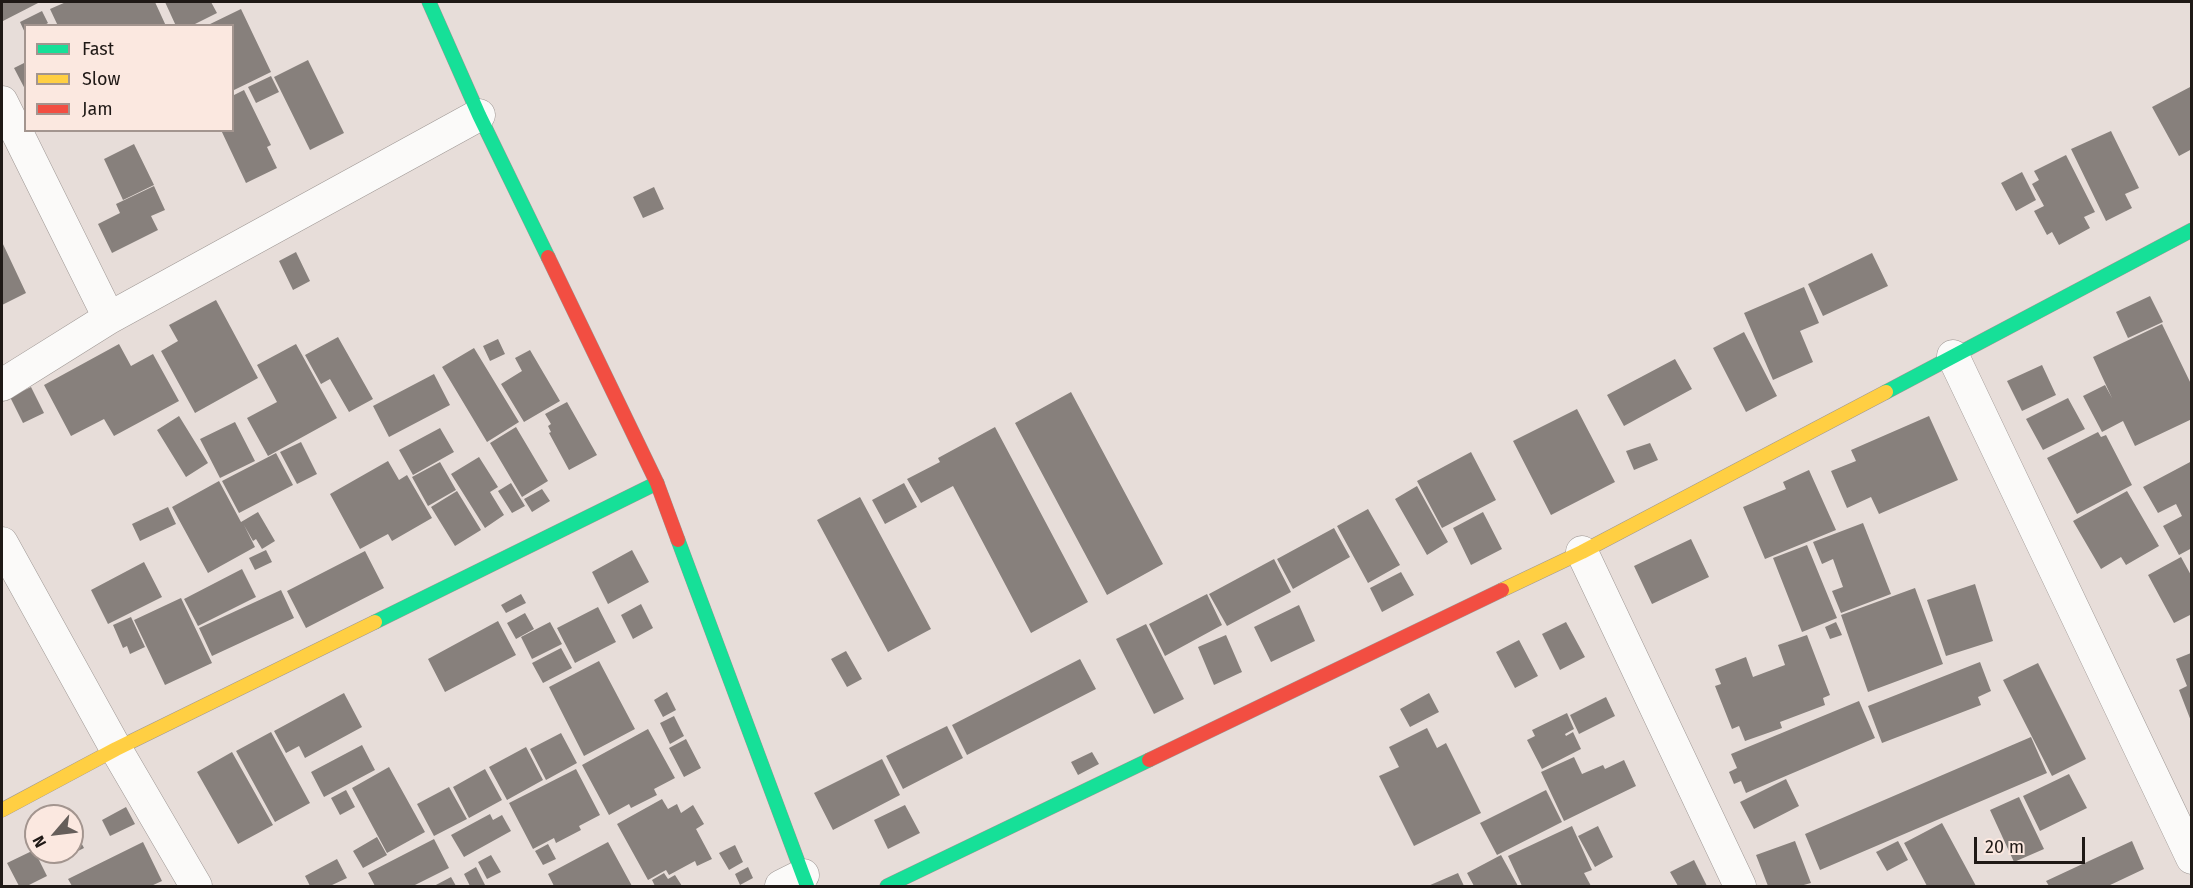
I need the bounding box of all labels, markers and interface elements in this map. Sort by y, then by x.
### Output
legend [24,24,234,132]
text: Fast [82,38,114,60]
text: Slow [82,68,120,90]
text: Jam [82,98,113,120]
north arrow [24,804,84,864]
scale bar [1977,825,2088,863]
text: N [29,833,50,851]
text: 20 m [1985,836,2024,858]

